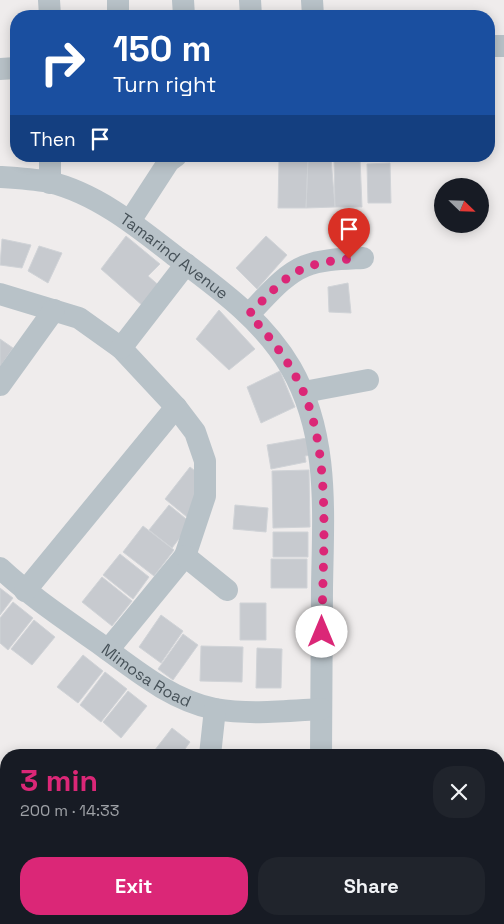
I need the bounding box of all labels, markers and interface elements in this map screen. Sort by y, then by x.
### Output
text: 150 m [113,27,211,71]
icon: right [30,30,95,95]
text: Turn right [113,70,216,98]
icon: arrive [86,125,114,153]
text: Then [30,127,76,152]
north arrow [434,178,489,232]
map controls [434,178,489,233]
street label: Tamarind Avenue [116,208,233,304]
pin [328,208,370,259]
icon: arrive [335,215,363,243]
position arrow [295,605,347,657]
street label: Mimosa Road [98,639,194,711]
text: 3 min [20,761,98,800]
button: close [433,766,485,818]
text: 200 m · 14:33 [20,800,119,821]
button: Exit [20,857,248,915]
button: Share [258,857,485,915]

